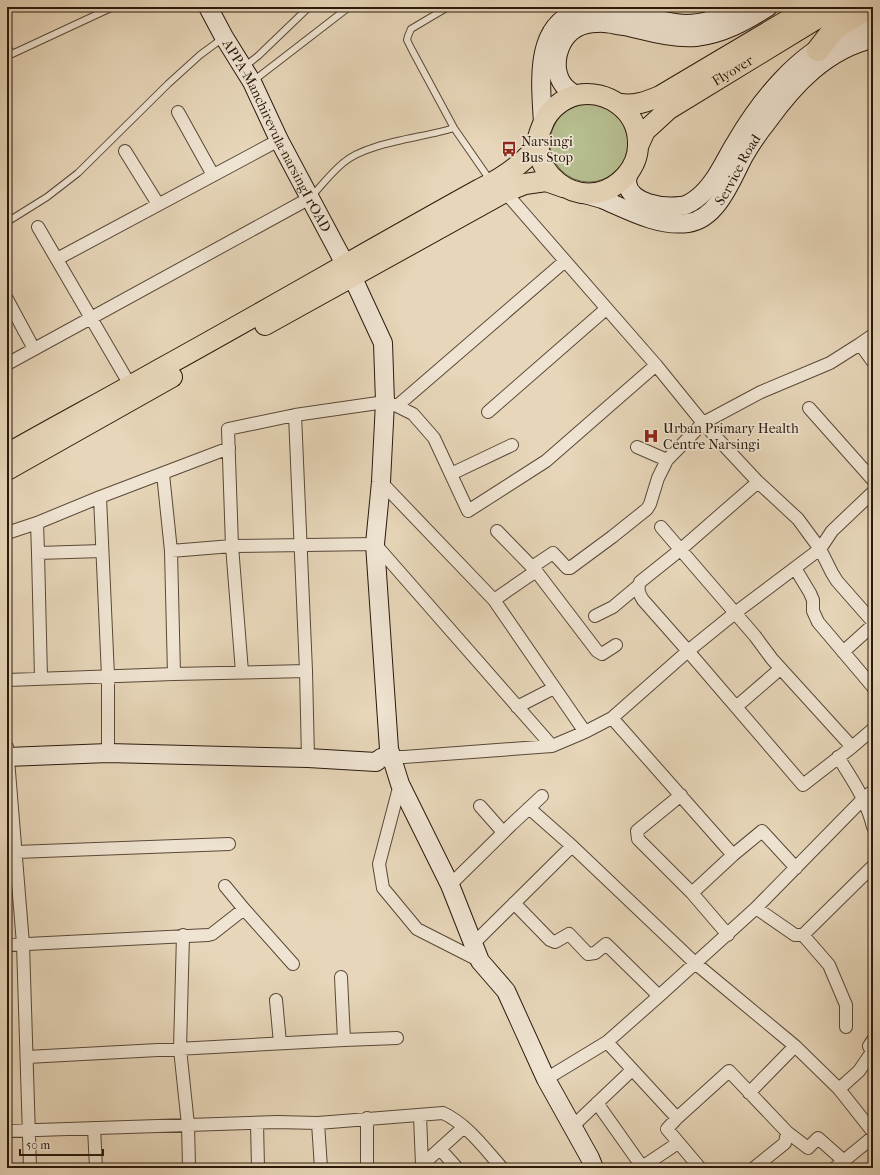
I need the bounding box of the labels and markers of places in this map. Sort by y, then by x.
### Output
place label: Narsingi Bus Stop [521,133,574,166]
bus stop icon: Narsingi Bus Stop [500,140,518,158]
place label: Urban Primary Health Centre Narsingi [663,420,799,453]
hospital icon: Urban Primary Health Centre Narsingi [642,427,660,445]

